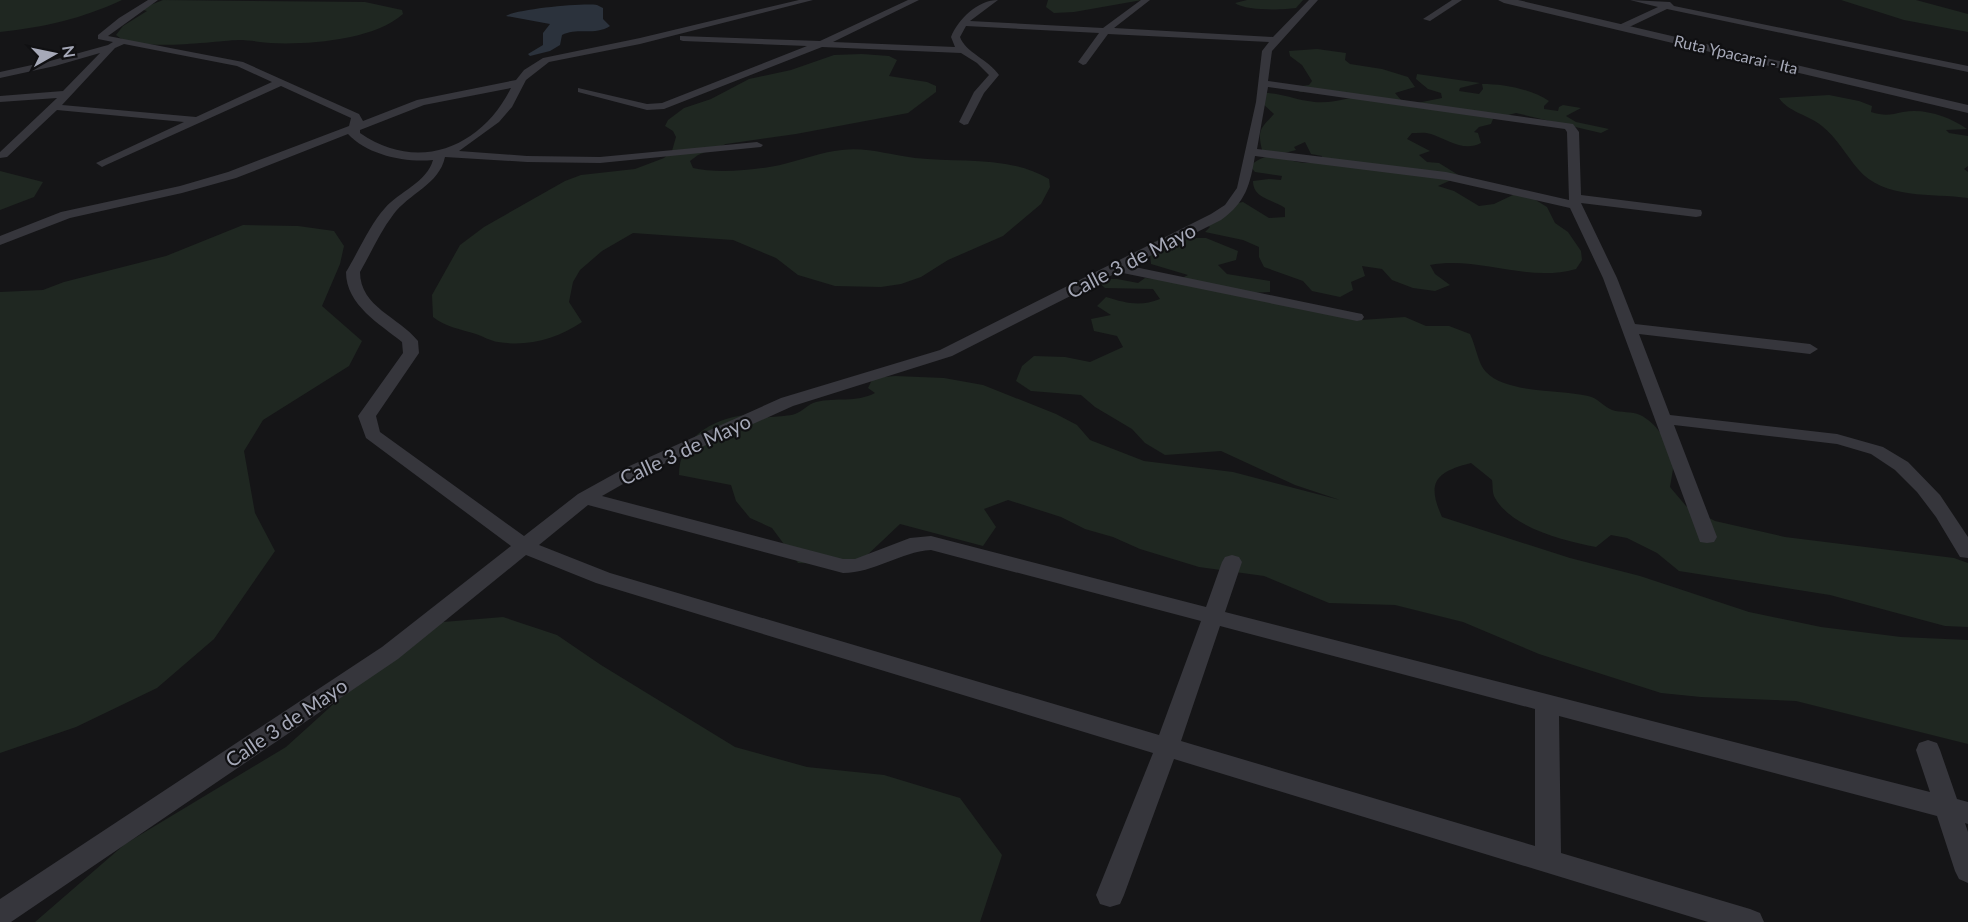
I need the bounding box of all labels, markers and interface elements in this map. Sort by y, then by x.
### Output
north arrow [24,24,84,84]
street label: Ruta Ypacarai - Ita [1672,31,1800,77]
text: N [59,44,80,59]
street label: Calle 3 de Mayo [1063,217,1199,303]
street label: Calle 3 de Mayo [616,408,754,490]
street label: Calle 3 de Mayo [221,673,351,771]

